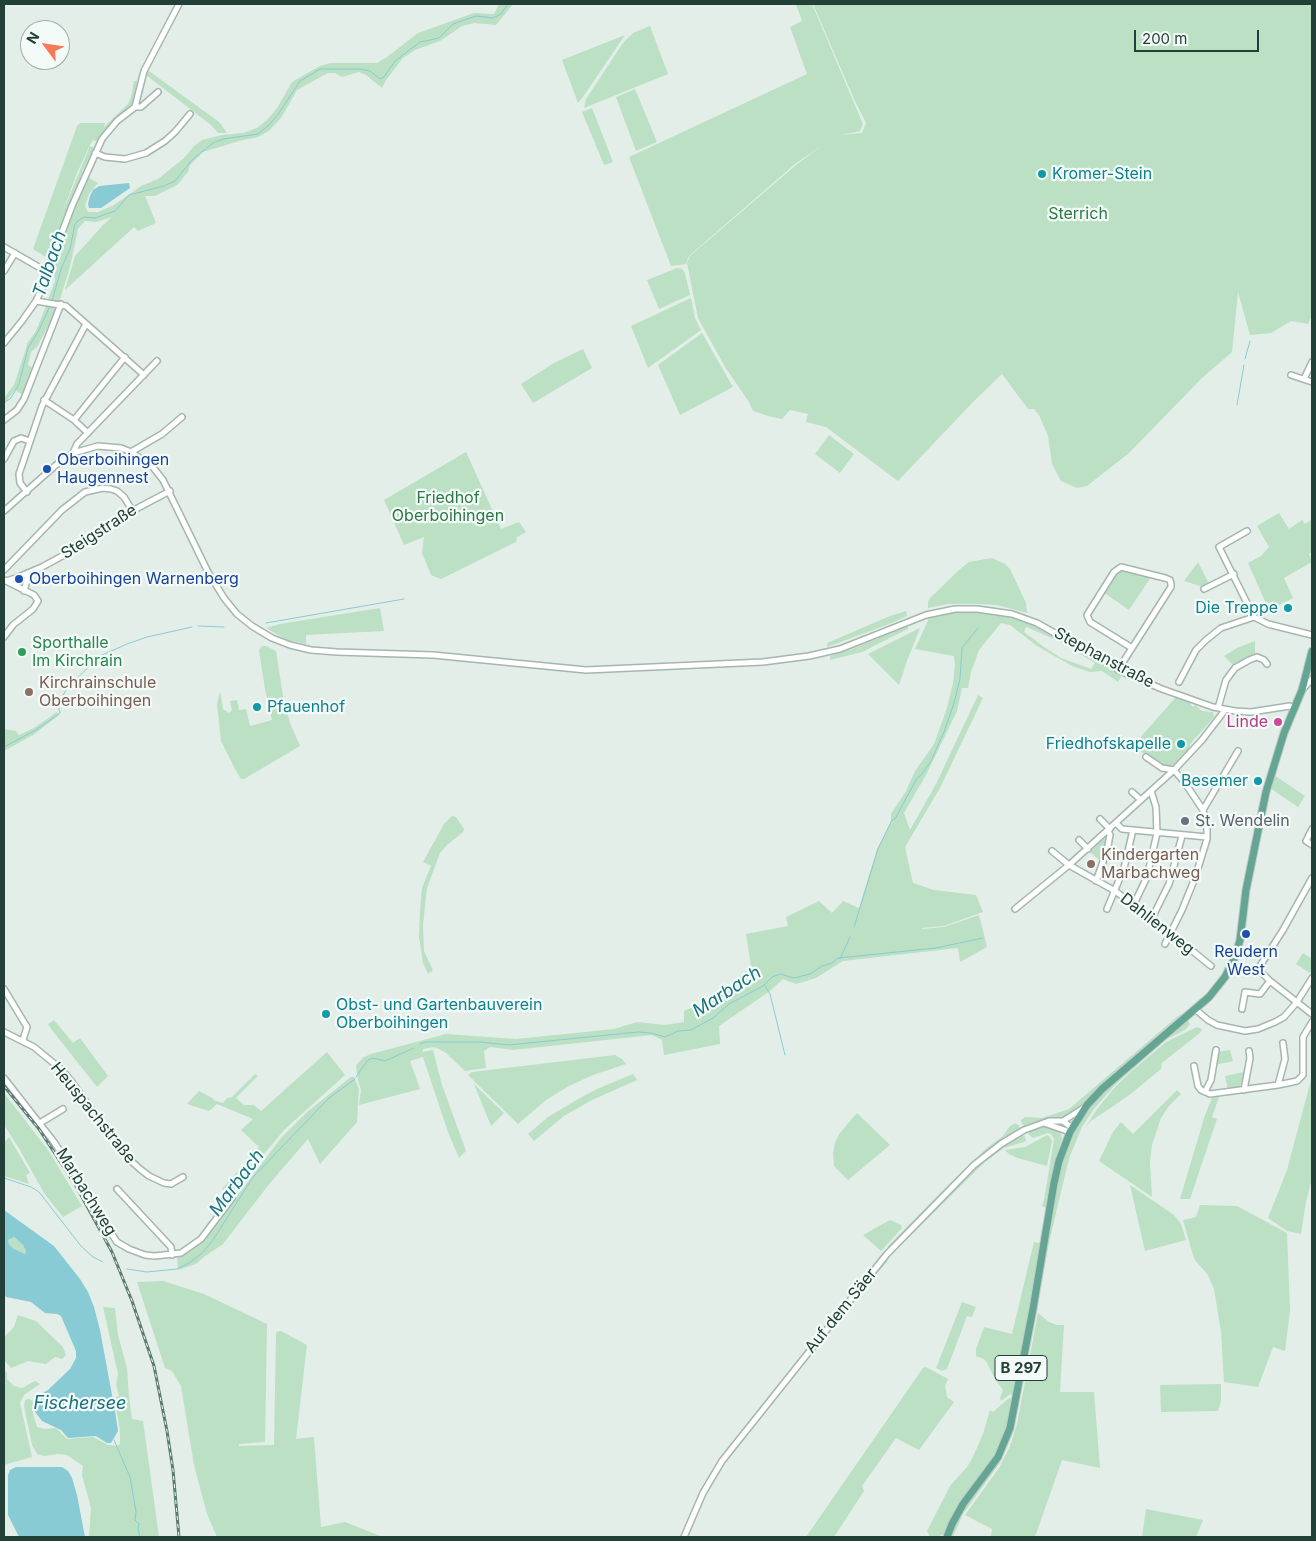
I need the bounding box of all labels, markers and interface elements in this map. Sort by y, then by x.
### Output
north arrow [20,20,70,70]
scale bar [1136,20,1261,52]
text: N [23,29,43,46]
text: 200 m [1142,29,1187,48]
place label: Kromer-Stein [1052,164,1152,184]
marker: Kromer-Stein [1036,168,1048,180]
park label: Sterrich [1048,204,1108,224]
water label: Talbach [29,228,71,300]
place label: Oberboihingen Haugennest [57,450,169,488]
marker: Oberboihingen Haugennest [41,463,53,475]
park label: Friedhof Oberboihingen [392,488,504,526]
street label: Steigstraße [58,500,140,564]
place label: Oberboihingen Warnenberg [29,569,239,589]
marker: Oberboihingen Warnenberg [13,573,25,585]
place label: Die Treppe [1195,598,1278,618]
marker: Die Treppe [1282,602,1294,614]
street label: Stephanstraße [1051,624,1157,692]
place label: Sporthalle Im Kirchrain [32,633,122,671]
marker: Sporthalle Im Kirchrain [16,646,28,658]
place label: Kirchrainschule Oberboihingen [39,673,156,711]
marker: Kirchrainschule Oberboihingen [23,686,35,698]
place label: Pfauenhof [267,697,345,717]
marker: Pfauenhof [251,701,263,713]
place label: Linde [1226,712,1268,732]
marker: Linde [1272,716,1284,728]
place label: Friedhofskapelle [1046,734,1171,754]
marker: Friedhofskapelle [1175,738,1187,750]
place label: Besemer [1181,771,1248,791]
marker: Besemer [1252,775,1264,787]
place label: St. Wendelin [1195,811,1290,831]
marker: St. Wendelin [1179,815,1191,827]
place label: Kindergarten Marbachweg [1101,845,1200,883]
marker: Kindergarten Marbachweg [1085,858,1097,870]
street label: Dahlienweg [1116,889,1198,959]
marker: Reudern West [1240,928,1252,940]
place label: Reudern West [1214,942,1278,980]
water label: Marbach [689,962,765,1022]
place label: Obst- und Gartenbauverein Oberboihingen [336,995,542,1033]
marker: Obst- und Gartenbauverein Oberboihingen [320,1008,332,1020]
street label: Heuspachstraße [46,1059,140,1167]
street label: Marbachweg [52,1145,120,1239]
water label: Marbach [205,1146,269,1220]
street label: Auf dem Säer [801,1265,881,1357]
road number: B 297 [995,1356,1047,1380]
water label: Fischersee [34,1393,126,1415]

